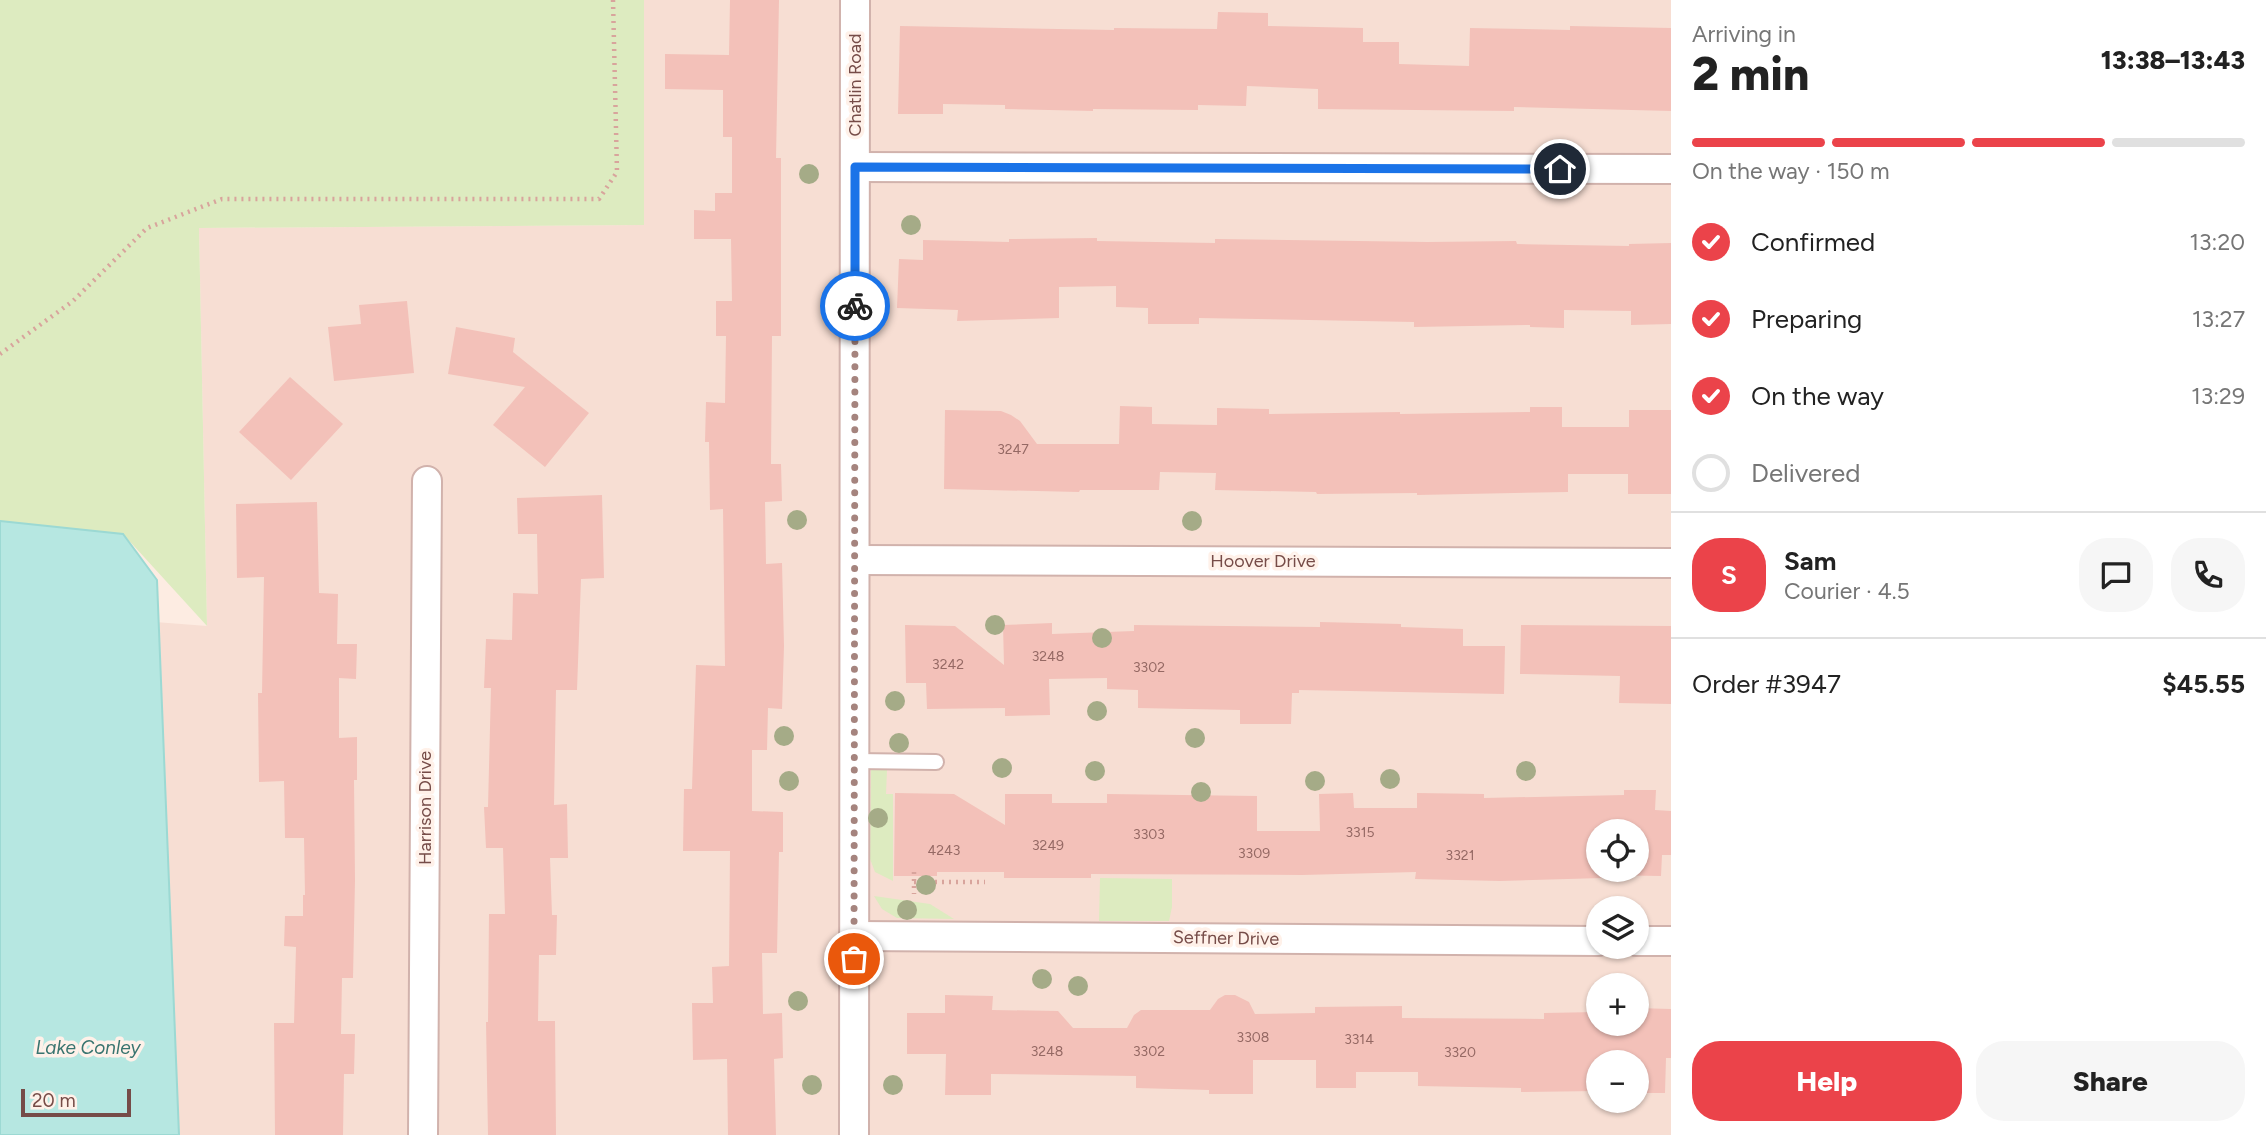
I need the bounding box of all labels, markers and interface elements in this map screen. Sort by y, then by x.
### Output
text: Arriving in [1692,20,1796,48]
street label: Chatlin Road [844,33,866,137]
text: 13:38–13:43 [2101,44,2245,76]
text: 2 min [1692,46,1809,102]
pin [1530,139,1590,199]
icon: home [1541,150,1579,188]
text: On the way · 150 m [1692,157,1889,185]
icon: check [1692,223,1730,261]
text: Confirmed [1751,226,1875,258]
text: 13:20 [2190,228,2245,256]
courier [820,271,890,341]
icon: bike [836,287,874,325]
icon: check [1692,300,1730,338]
text: Preparing [1751,303,1862,335]
text: 13:27 [2192,305,2245,333]
icon: check [1692,377,1730,415]
text: On the way [1751,380,1884,412]
text: 13:29 [2191,382,2245,410]
house number: 3247 [997,441,1029,458]
text: Delivered [1751,457,1860,489]
button: chat [2079,538,2153,612]
button: phone [2171,538,2245,612]
text: Sam [1784,545,1836,577]
street label: Hoover Drive [1210,550,1316,572]
text: S [1721,559,1737,591]
text: Courier · 4.5 [1784,577,1910,605]
house number: 3248 [1032,648,1064,665]
house number: 3242 [932,656,964,673]
house number: 3302 [1133,659,1165,676]
text: Order #3947 [1692,668,1841,700]
text: $45.55 [2162,668,2245,700]
street label: Harrison Drive [414,751,436,865]
map controls [1586,819,1649,1113]
button: locate [1586,819,1649,882]
house number: 3315 [1345,824,1375,841]
house number: 3303 [1133,826,1165,843]
house number: 3249 [1032,837,1064,854]
house number: 4243 [928,842,960,859]
house number: 3309 [1238,845,1270,862]
house number: 3321 [1446,847,1474,864]
button: layers [1586,896,1649,959]
street label: Seffner Drive [1173,926,1279,950]
pin [824,929,884,989]
icon: bag [835,940,873,978]
button: + [1586,973,1649,1036]
house number: 3308 [1237,1029,1269,1046]
house number: 3314 [1344,1031,1374,1048]
water label: Lake Conley [35,1036,142,1059]
button: Help [1692,1041,1962,1121]
button: Share [1976,1041,2245,1121]
house number: 3248 [1031,1043,1063,1060]
house number: 3302 [1133,1043,1165,1060]
house number: 3320 [1444,1044,1476,1061]
button: − [1586,1050,1649,1113]
scale bar [21,1086,131,1118]
text: 20 m [32,1089,76,1112]

